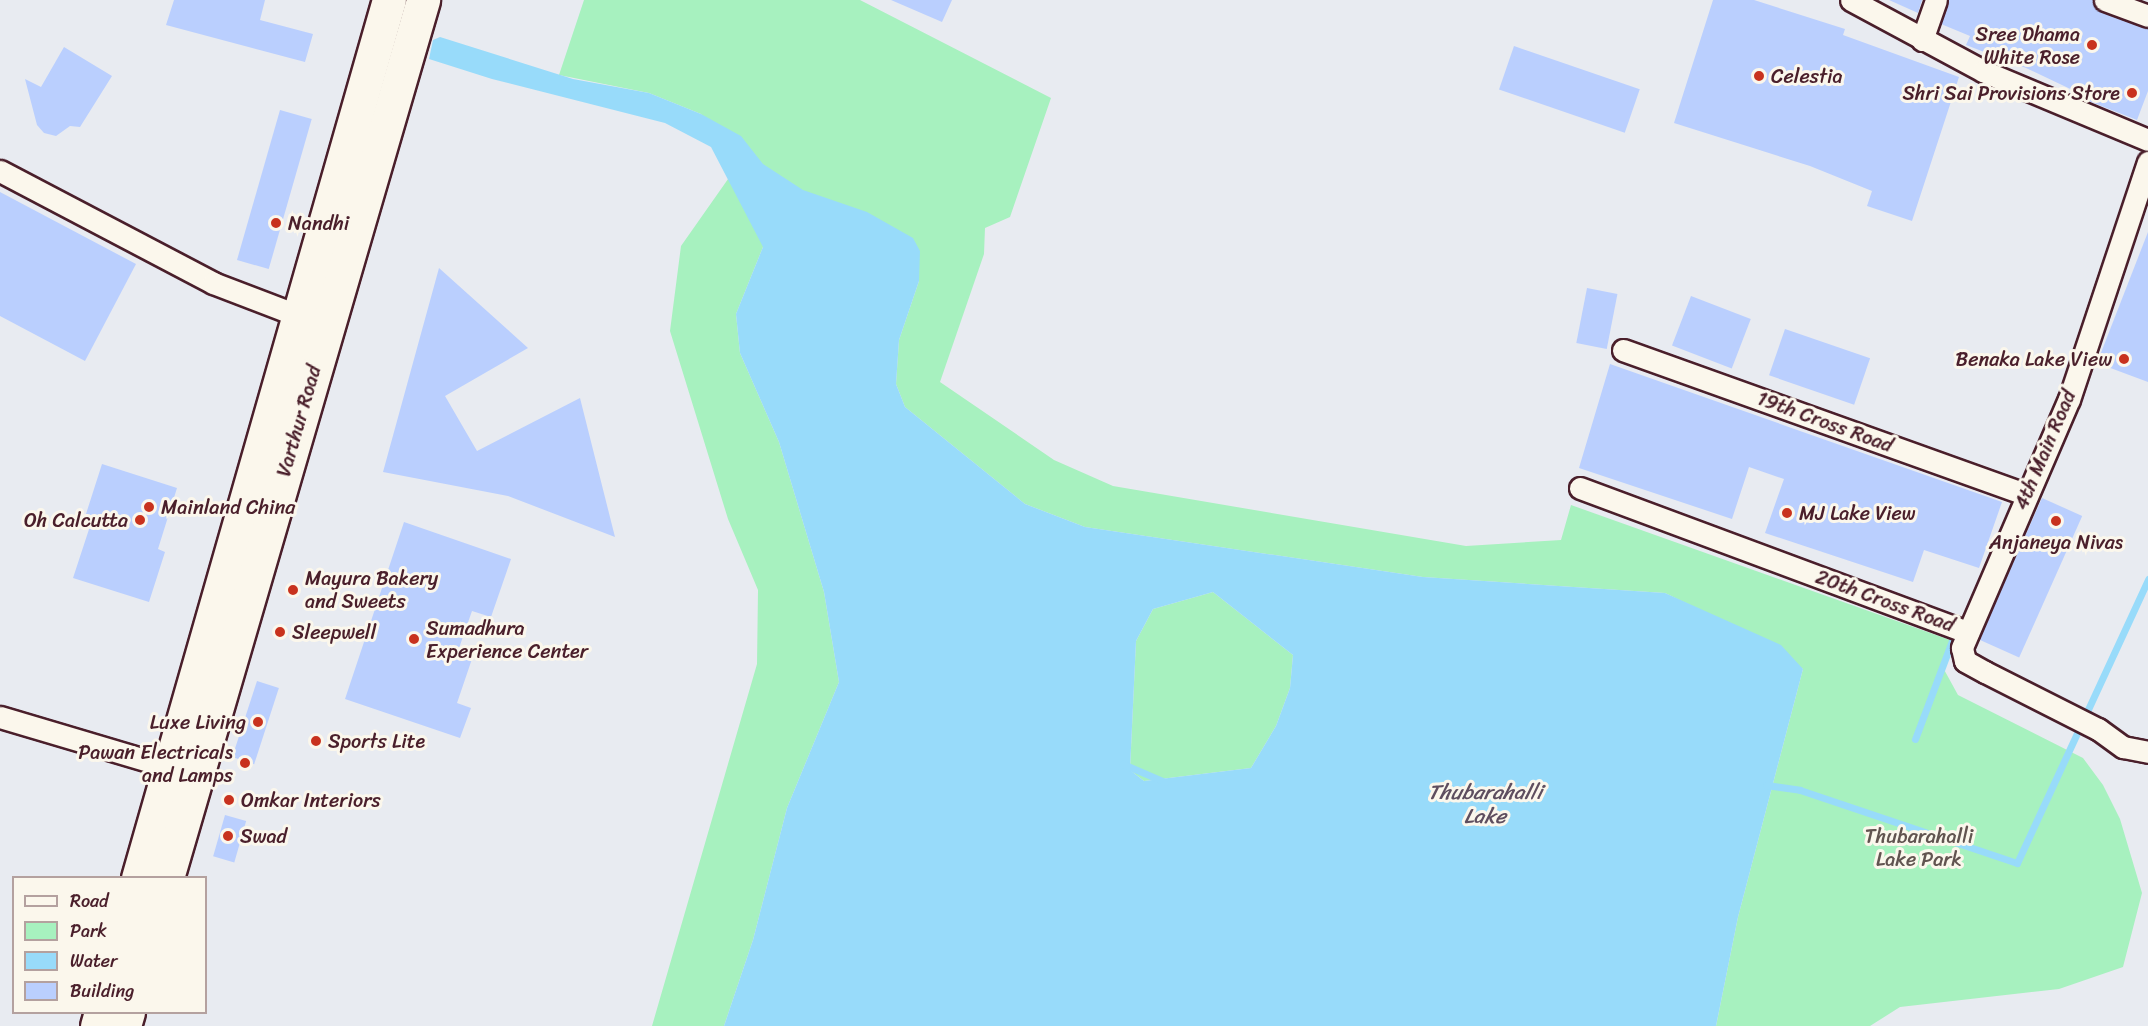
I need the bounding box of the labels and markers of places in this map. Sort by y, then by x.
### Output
place label: Sree Dhama White Rose [1976,22,2080,69]
marker: Sree Dhama White Rose [2085,38,2099,52]
place label: Celestia [1771,64,1843,88]
marker: Celestia [1752,69,1766,83]
place label: Shri Sai Provisions Store [1900,81,2120,105]
marker: Shri Sai Provisions Store [2125,86,2139,100]
place label: Nandhi [288,211,349,235]
marker: Nandhi [269,216,283,230]
place label: Benaka Lake View [1956,347,2112,371]
marker: Benaka Lake View [2117,352,2131,366]
place label: Mainland China [161,495,295,519]
marker: Mainland China [142,500,156,514]
place label: MJ Lake View [1799,501,1917,525]
marker: MJ Lake View [1780,506,1794,520]
place label: Oh Calcutta [24,508,128,532]
marker: Oh Calcutta [133,513,147,527]
marker: Anjaneya Nivas [2049,514,2063,528]
place label: Anjaneya Nivas [1988,530,2124,554]
place label: Mayura Bakery and Sweets [305,566,438,613]
marker: Mayura Bakery and Sweets [286,583,300,597]
place label: Sumadhura Experience Center [426,616,589,663]
place label: Sleepwell [292,620,376,644]
marker: Sleepwell [273,625,287,639]
marker: Sumadhura Experience Center [407,632,421,646]
place label: Luxe Living [150,710,246,734]
marker: Luxe Living [251,715,265,729]
place label: Sports Lite [328,729,426,753]
marker: Sports Lite [309,734,323,748]
place label: Pawan Electricals and Lamps [77,740,233,787]
marker: Pawan Electricals and Lamps [238,756,252,770]
place label: Omkar Interiors [241,788,382,812]
marker: Omkar Interiors [222,793,236,807]
place label: Swad [240,824,287,848]
marker: Swad [221,829,235,843]

